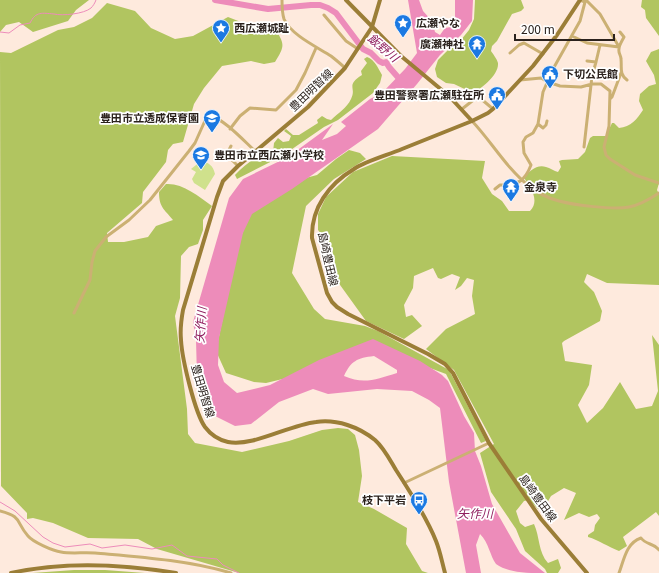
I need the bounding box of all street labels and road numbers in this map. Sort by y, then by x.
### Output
street label: 豊田明智線 [285,64,336,114]
street label: 島崎豊田線 [315,230,343,287]
street label: 豊田明智線 [188,362,220,419]
street label: 島崎豊田線 [516,470,561,524]

